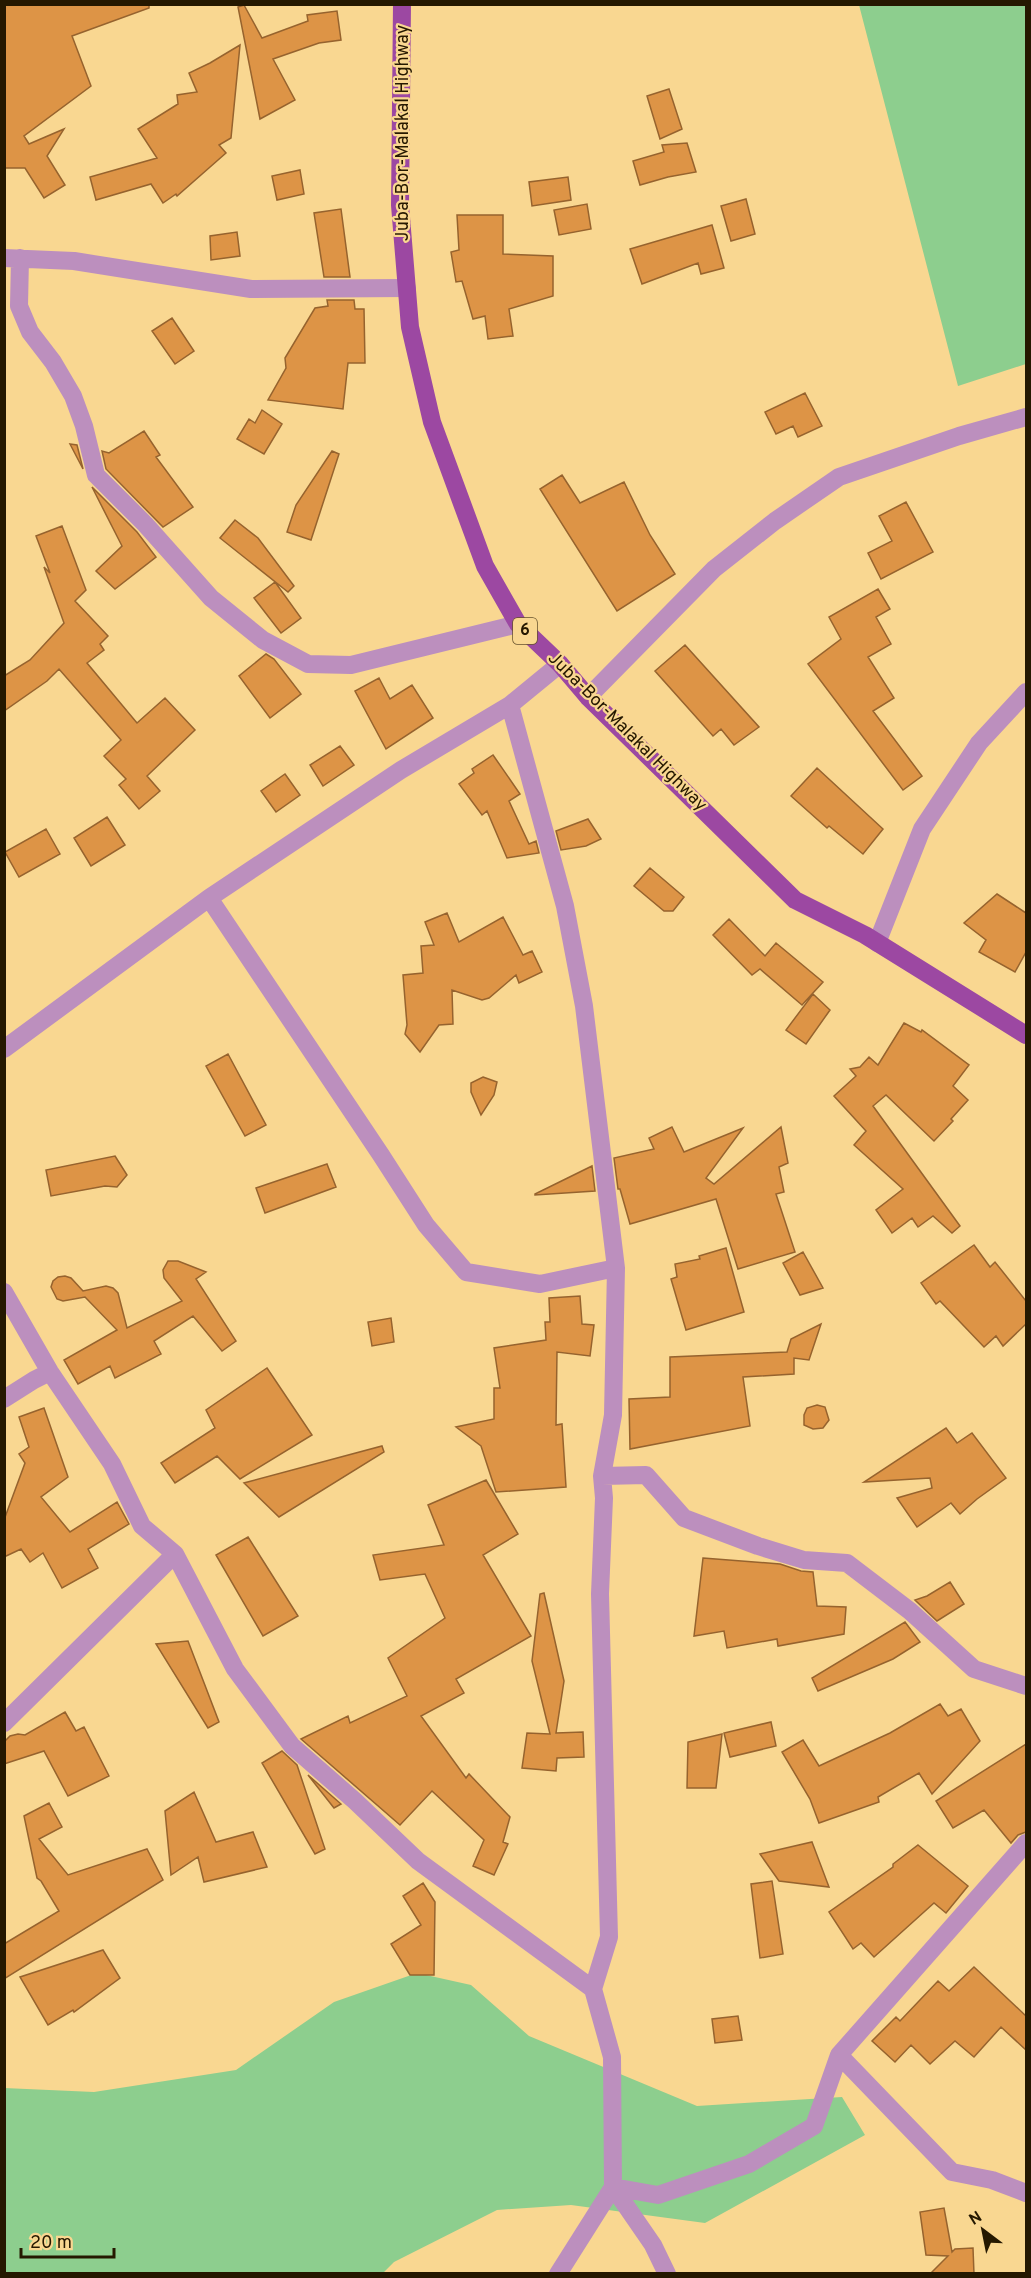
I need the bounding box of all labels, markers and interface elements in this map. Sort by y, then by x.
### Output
street label: Juba-Bor-Malakal Highway [392,25,415,241]
road number: 6 [513,618,537,644]
street label: Juba-Bor-Malakal Highway [542,647,712,817]
north arrow [953,2200,1013,2260]
text: N [966,2207,986,2231]
scale bar [21,2221,114,2259]
text: 20 m [30,2232,72,2255]

